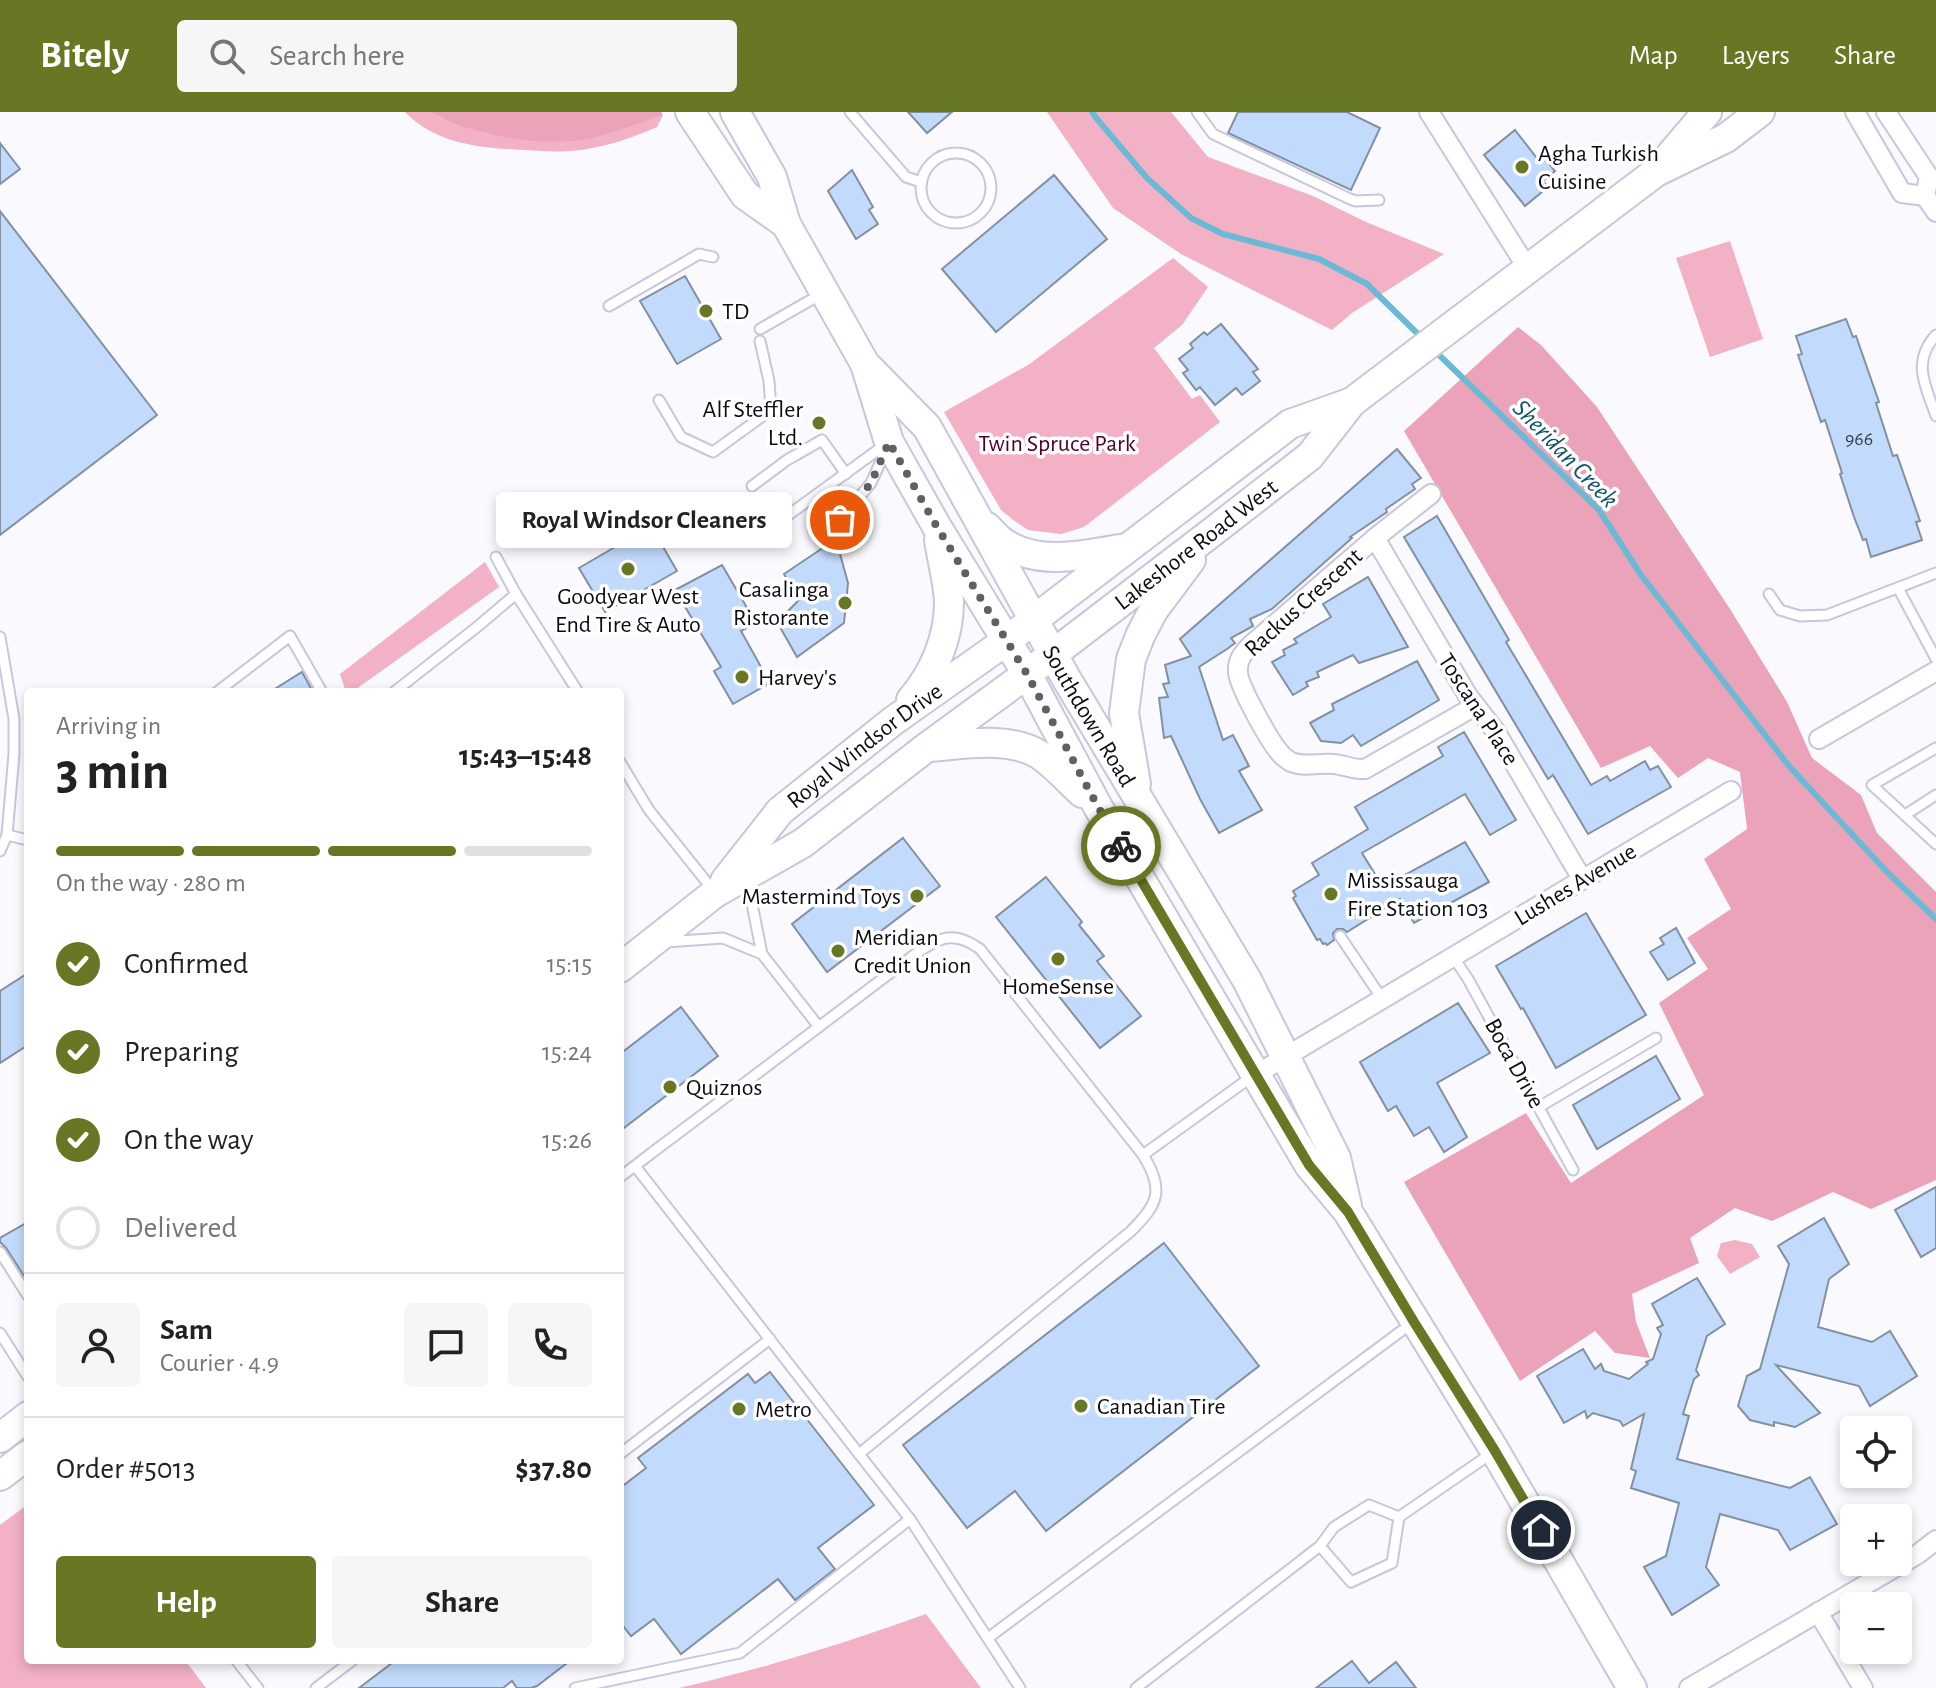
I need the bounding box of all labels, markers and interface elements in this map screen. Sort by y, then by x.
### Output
search box [177,20,737,92]
icon: search [205,34,249,78]
text: Bitely [40,37,129,75]
text: Search here [269,41,405,71]
text: Map [1629,42,1678,70]
text: Layers [1722,42,1790,70]
text: Share [1834,42,1896,70]
place label: Agha Turkish Cuisine [1538,142,1659,194]
marker: Agha Turkish Cuisine [1513,158,1531,176]
place label: TD [722,300,749,324]
marker: TD [697,302,715,320]
water label: Sheridan Creek [1508,395,1623,513]
place label: Alf Steffler Ltd. [703,398,803,450]
marker: Alf Steffler Ltd. [810,414,828,432]
house number: 966 [1845,429,1873,449]
park label: Twin Spruce Park [978,432,1136,456]
street label: Lakeshore Road West [1111,475,1283,615]
pin [806,486,874,554]
callout: Royal Windsor Cleaners [496,492,792,548]
icon: bag [818,498,862,542]
text: Royal Windsor Cleaners [522,507,766,533]
street label: Rackus Crescent [1240,544,1367,662]
marker: Goodyear West End Tire & Auto [619,560,637,578]
place label: Casalinga Ristorante [733,578,829,630]
place label: Goodyear West End Tire & Auto [555,585,701,637]
marker: Casalinga Ristorante [836,594,854,612]
street label: Southdown Road [1038,642,1139,791]
street label: Toscana Place [1433,649,1523,770]
place label: Harvey's [758,666,837,690]
marker: Harvey's [733,668,751,686]
street label: Royal Windsor Drive [783,679,947,813]
text: Arriving in [56,713,161,739]
text: 15:43–15:48 [459,741,592,771]
text: 3 min [56,746,169,798]
courier [1081,806,1161,886]
icon: bike [1099,824,1143,868]
street label: Lushes Avenue [1510,839,1641,931]
place label: Mississauga Fire Station 103 [1347,869,1488,921]
text: On the way · 280 m [56,870,246,896]
place label: Mastermind Toys [742,885,901,909]
marker: Mississauga Fire Station 103 [1322,885,1340,903]
marker: Mastermind Toys [908,887,926,905]
place label: Meridian Credit Union [854,926,971,978]
icon: check [56,942,100,986]
marker: Meridian Credit Union [829,942,847,960]
text: Confirmed [124,949,248,979]
marker: HomeSense [1049,950,1067,968]
text: 15:15 [546,951,592,977]
place label: HomeSense [1002,975,1114,999]
street label: Boca Drive [1480,1015,1548,1112]
icon: check [56,1030,100,1074]
text: Preparing [124,1037,239,1067]
text: 15:24 [542,1039,592,1065]
place label: Quiznos [686,1076,762,1100]
marker: Quiznos [661,1078,679,1096]
icon: check [56,1118,100,1162]
text: On the way [124,1125,253,1155]
text: 15:26 [542,1127,592,1153]
text: Delivered [124,1213,237,1243]
button: person [56,1303,140,1387]
button: chat [404,1303,488,1387]
button: phone [508,1303,592,1387]
text: Sam [160,1315,213,1345]
text: Courier · 4.9 [160,1350,279,1376]
place label: Canadian Tire [1097,1395,1226,1419]
marker: Canadian Tire [1072,1397,1090,1415]
place label: Metro [755,1398,812,1422]
marker: Metro [730,1400,748,1418]
map controls [1840,1416,1912,1664]
button: locate [1840,1416,1912,1488]
text: Order #5013 [56,1454,195,1484]
text: $37.80 [515,1454,592,1484]
pin [1507,1496,1575,1564]
button: + [1840,1504,1912,1576]
icon: home [1519,1508,1563,1552]
button: Help [56,1556,316,1648]
button: Share [332,1556,592,1648]
button: − [1840,1592,1912,1664]

